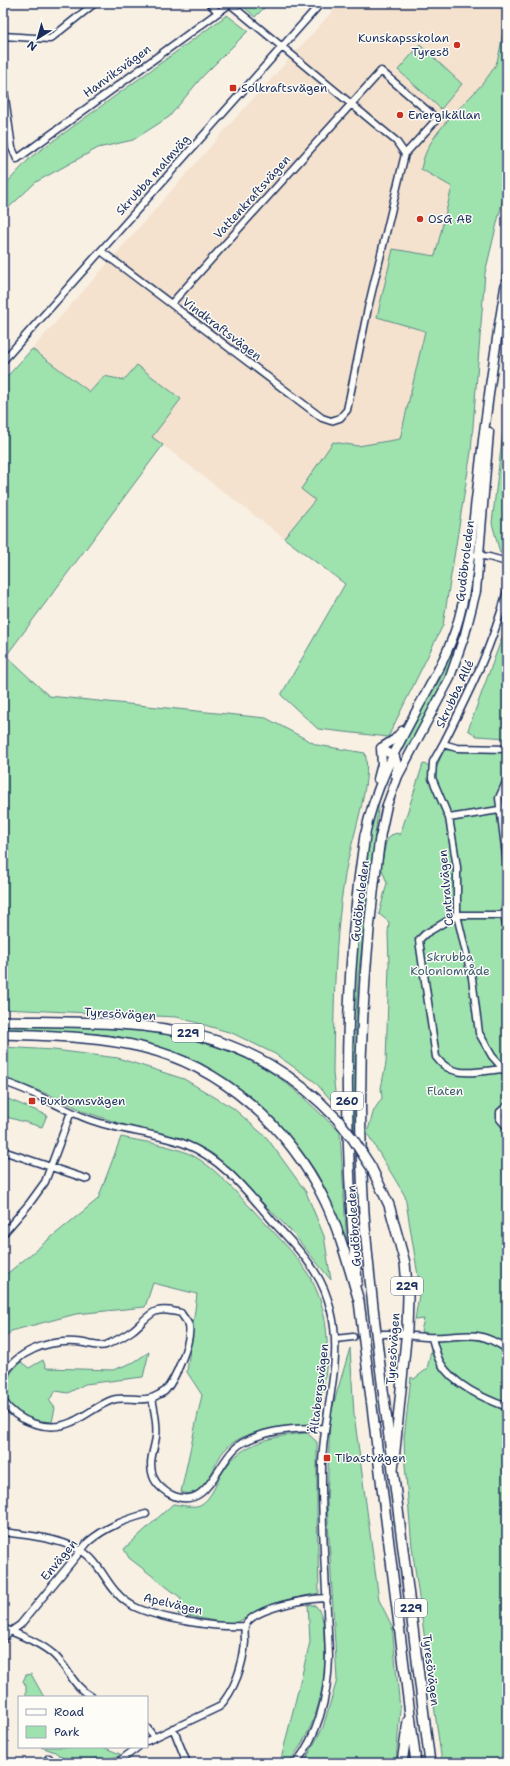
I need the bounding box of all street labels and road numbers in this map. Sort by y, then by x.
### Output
street label: Hanviksvägen [80,41,154,101]
street label: Skrubba malmväg [112,131,194,219]
street label: Vattenkraftsvägen [210,152,294,242]
street label: Vindkraftsvägen [179,294,265,364]
street label: Gudöbroleden [452,520,478,602]
street label: Skrubba Allé [432,657,478,731]
street label: Centralvägen [435,849,457,927]
street label: Gudöbroleden [347,860,373,942]
street label: Tyresövägen [83,1004,157,1024]
road number: 229 [172,1024,204,1042]
road number: 260 [331,1092,363,1110]
street label: Gudöbroleden [343,1185,365,1267]
road number: 229 [391,1277,423,1295]
street label: Tyresövägen [382,1312,404,1386]
street label: Ältabergsvägen [306,1343,332,1435]
street label: Envägen [37,1536,81,1584]
street label: Apelvägen [142,1589,204,1619]
road number: 229 [395,1599,427,1617]
street label: Tyresövägen [419,1633,443,1707]

